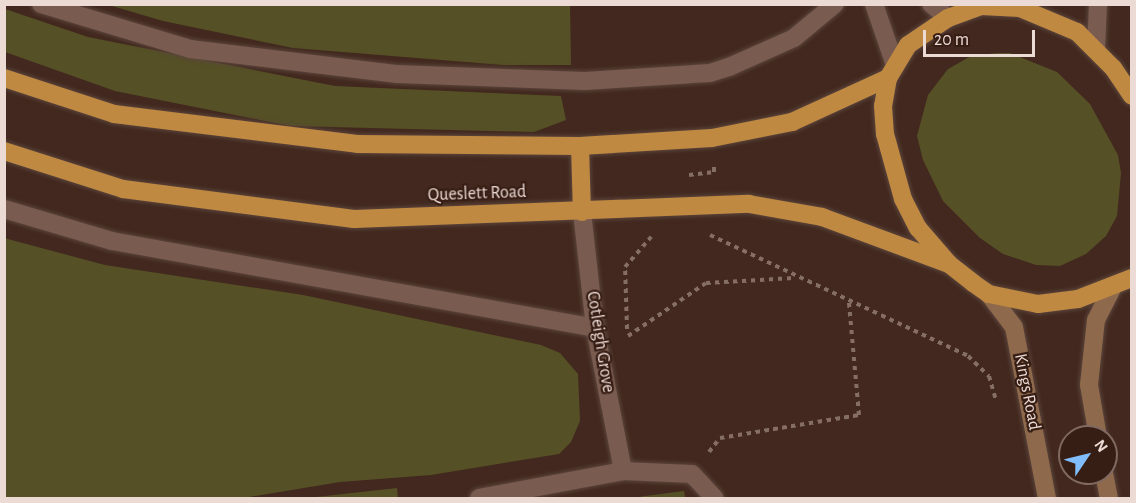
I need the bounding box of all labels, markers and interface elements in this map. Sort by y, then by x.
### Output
scale bar [926,18,1038,56]
text: 20 m [934,31,969,49]
street label: Queslett Road [427,181,527,207]
street label: Cotleigh Grove [581,290,619,394]
street label: Kings Road [1009,352,1045,432]
north arrow [1058,425,1118,485]
text: N [1091,437,1111,455]

